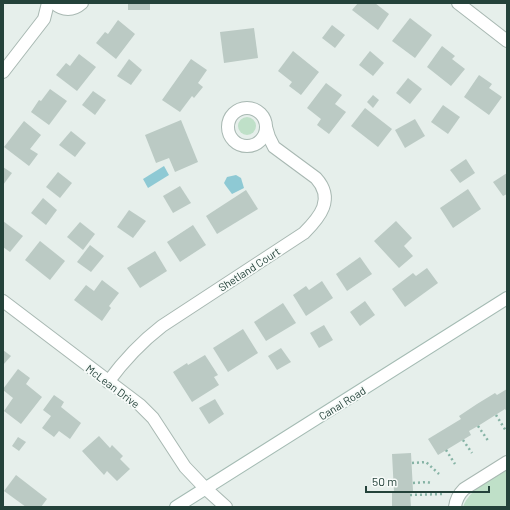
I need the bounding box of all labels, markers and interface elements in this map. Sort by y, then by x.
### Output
street label: Shetland Court [216,244,282,294]
street label: McLean Drive [84,362,143,410]
street label: Canal Road [316,383,368,423]
scale bar [366,468,489,494]
text: 50 m [372,474,397,488]

